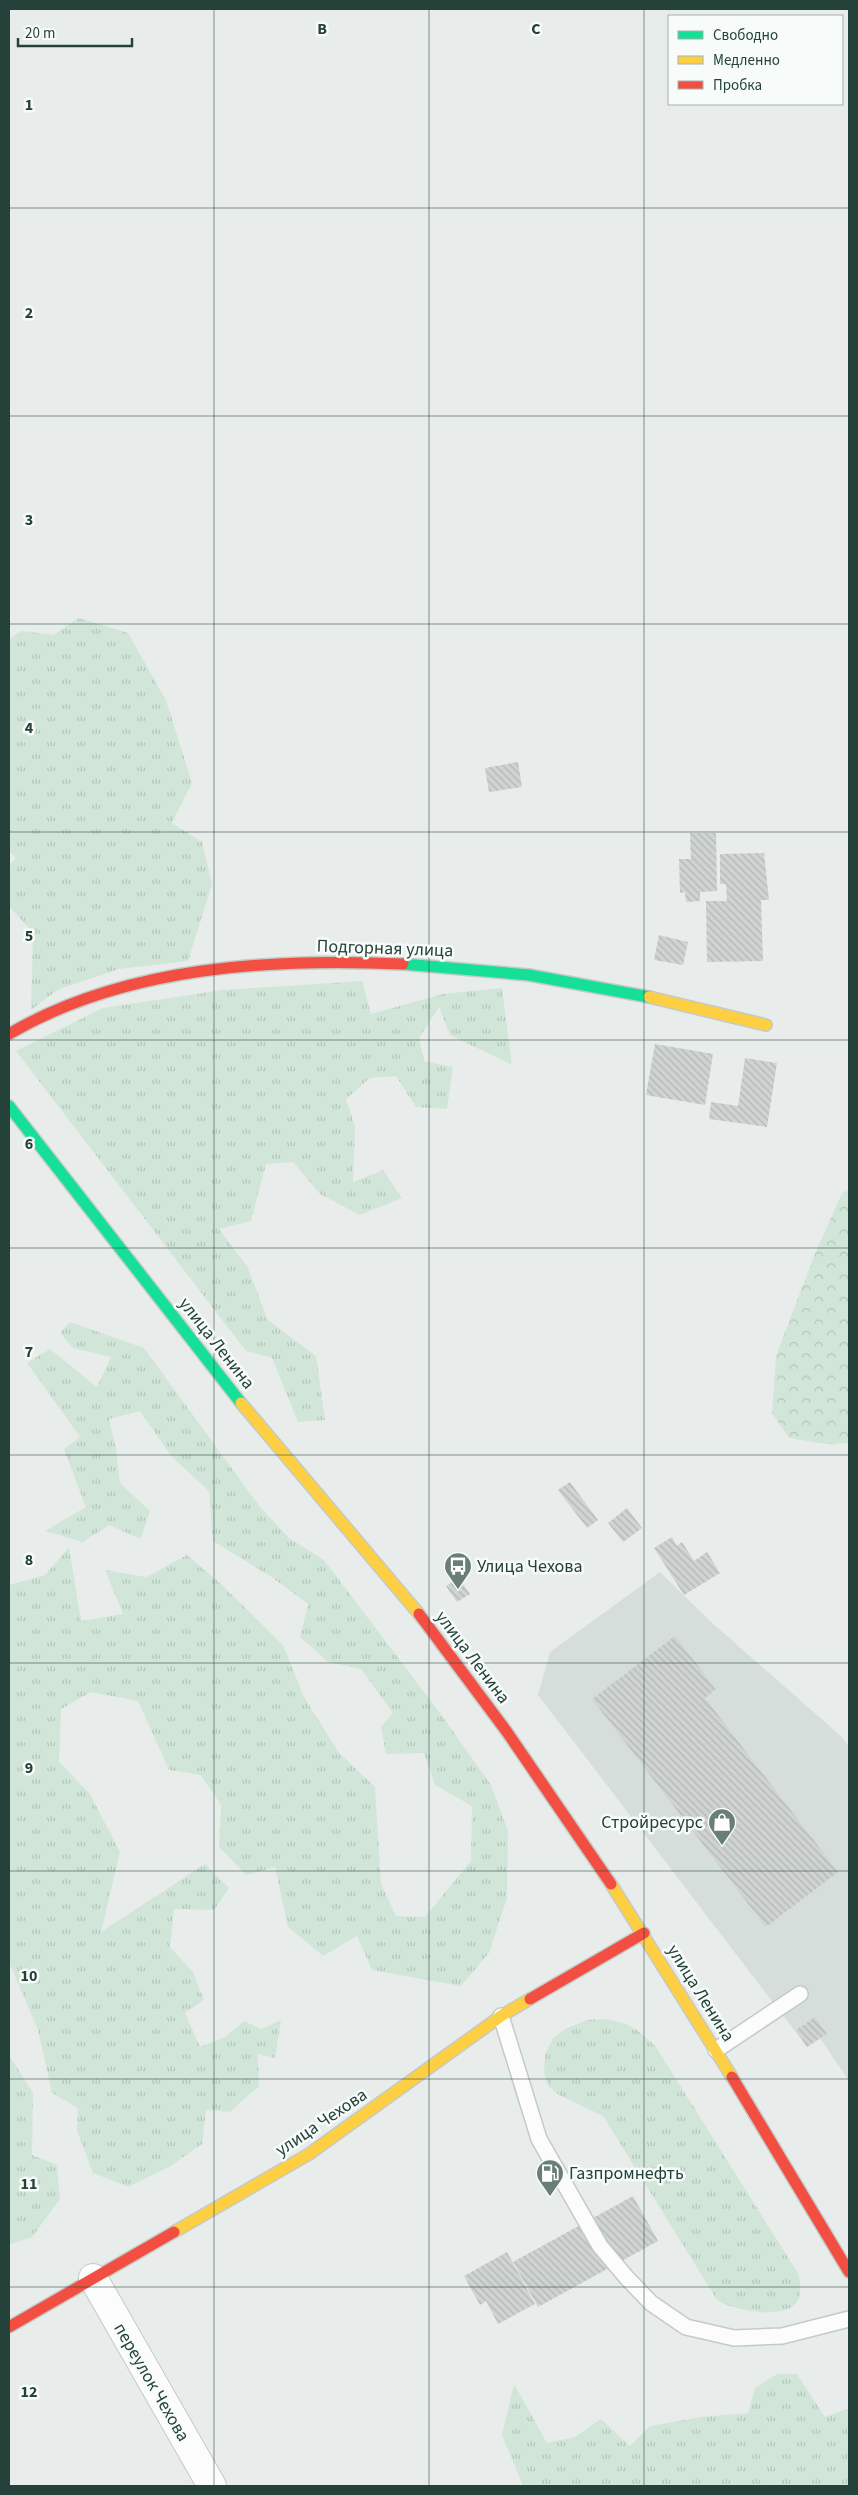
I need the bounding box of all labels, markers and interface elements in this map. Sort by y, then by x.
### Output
scale bar [18,15,131,47]
legend [668,15,843,105]
text: B [317,18,327,40]
text: C [531,18,541,40]
text: 20 m [25,23,55,44]
text: Свободно [713,25,778,46]
text: Медленно [713,50,780,71]
text: Пробка [713,75,762,96]
text: 1 [25,94,33,116]
text: 2 [25,302,33,324]
text: 3 [25,509,33,531]
text: 4 [25,717,34,739]
text: 5 [25,925,33,947]
street label: Подгорная улица [316,934,454,963]
text: 6 [25,1133,33,1155]
street label: улица Ленина [173,1292,260,1395]
text: 7 [25,1341,33,1363]
text: 8 [25,1549,33,1571]
bus stop icon: Улица Чехова [443,1551,473,1590]
place label: Улица Чехова [477,1554,583,1579]
street label: улица Ленина [429,1606,516,1709]
text: 9 [25,1757,33,1779]
shop icon: Стройресурс [707,1807,737,1846]
place label: Стройресурс [601,1810,703,1835]
street label: улица Ленина [661,1940,740,2047]
text: 10 [21,1965,37,1987]
street label: улица Чехова [270,2082,372,2162]
fuel station icon: Газпромнефть [535,2158,565,2197]
place label: Газпромнефть [569,2161,684,2186]
text: 11 [21,2173,37,2195]
street label: переулок Чехова [107,2318,196,2446]
text: 12 [21,2381,37,2403]

